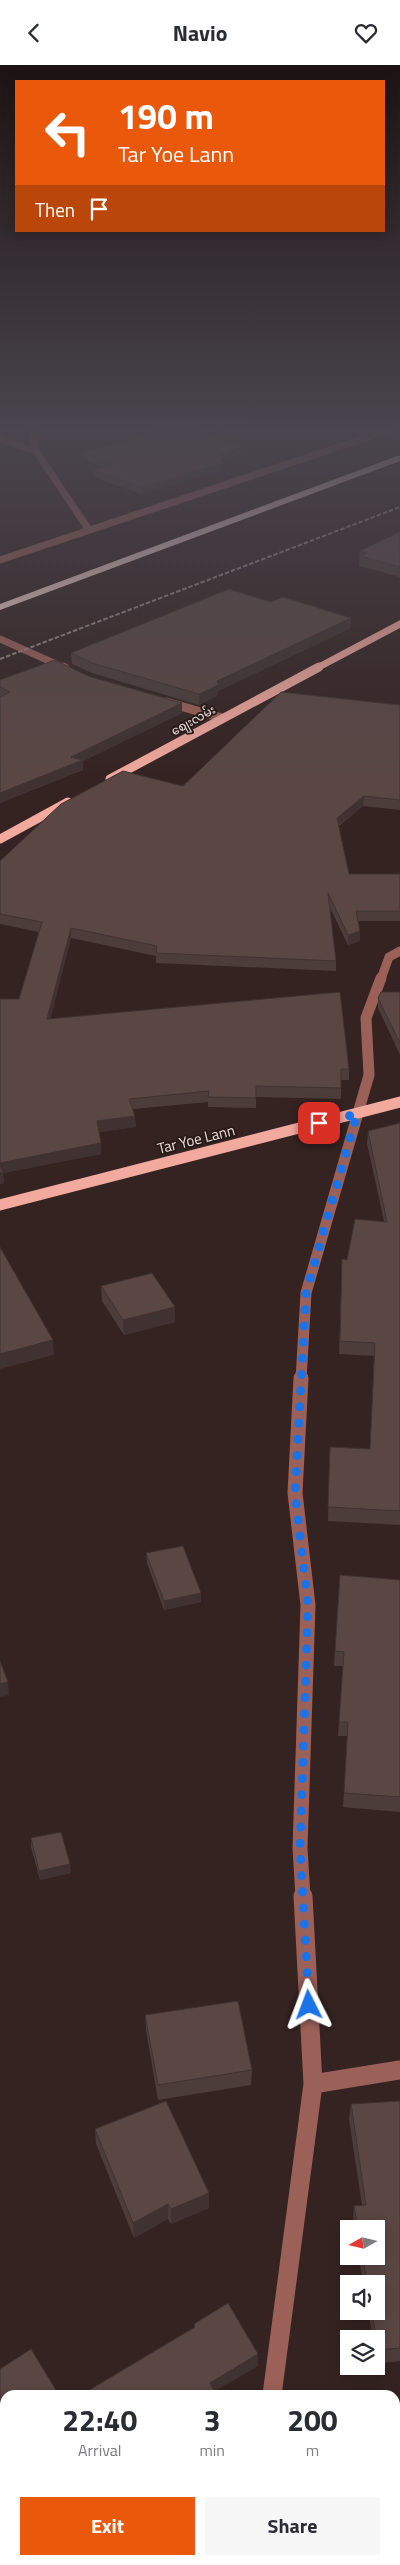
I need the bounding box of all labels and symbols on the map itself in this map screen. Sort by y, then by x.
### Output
street label: စျေးလမ်း [167,700,219,741]
pin [298,1102,340,1144]
street label: Tar Yoe Lann [155,1118,237,1160]
position arrow [282,1978,334,2030]
north arrow [340,2220,385,2265]

